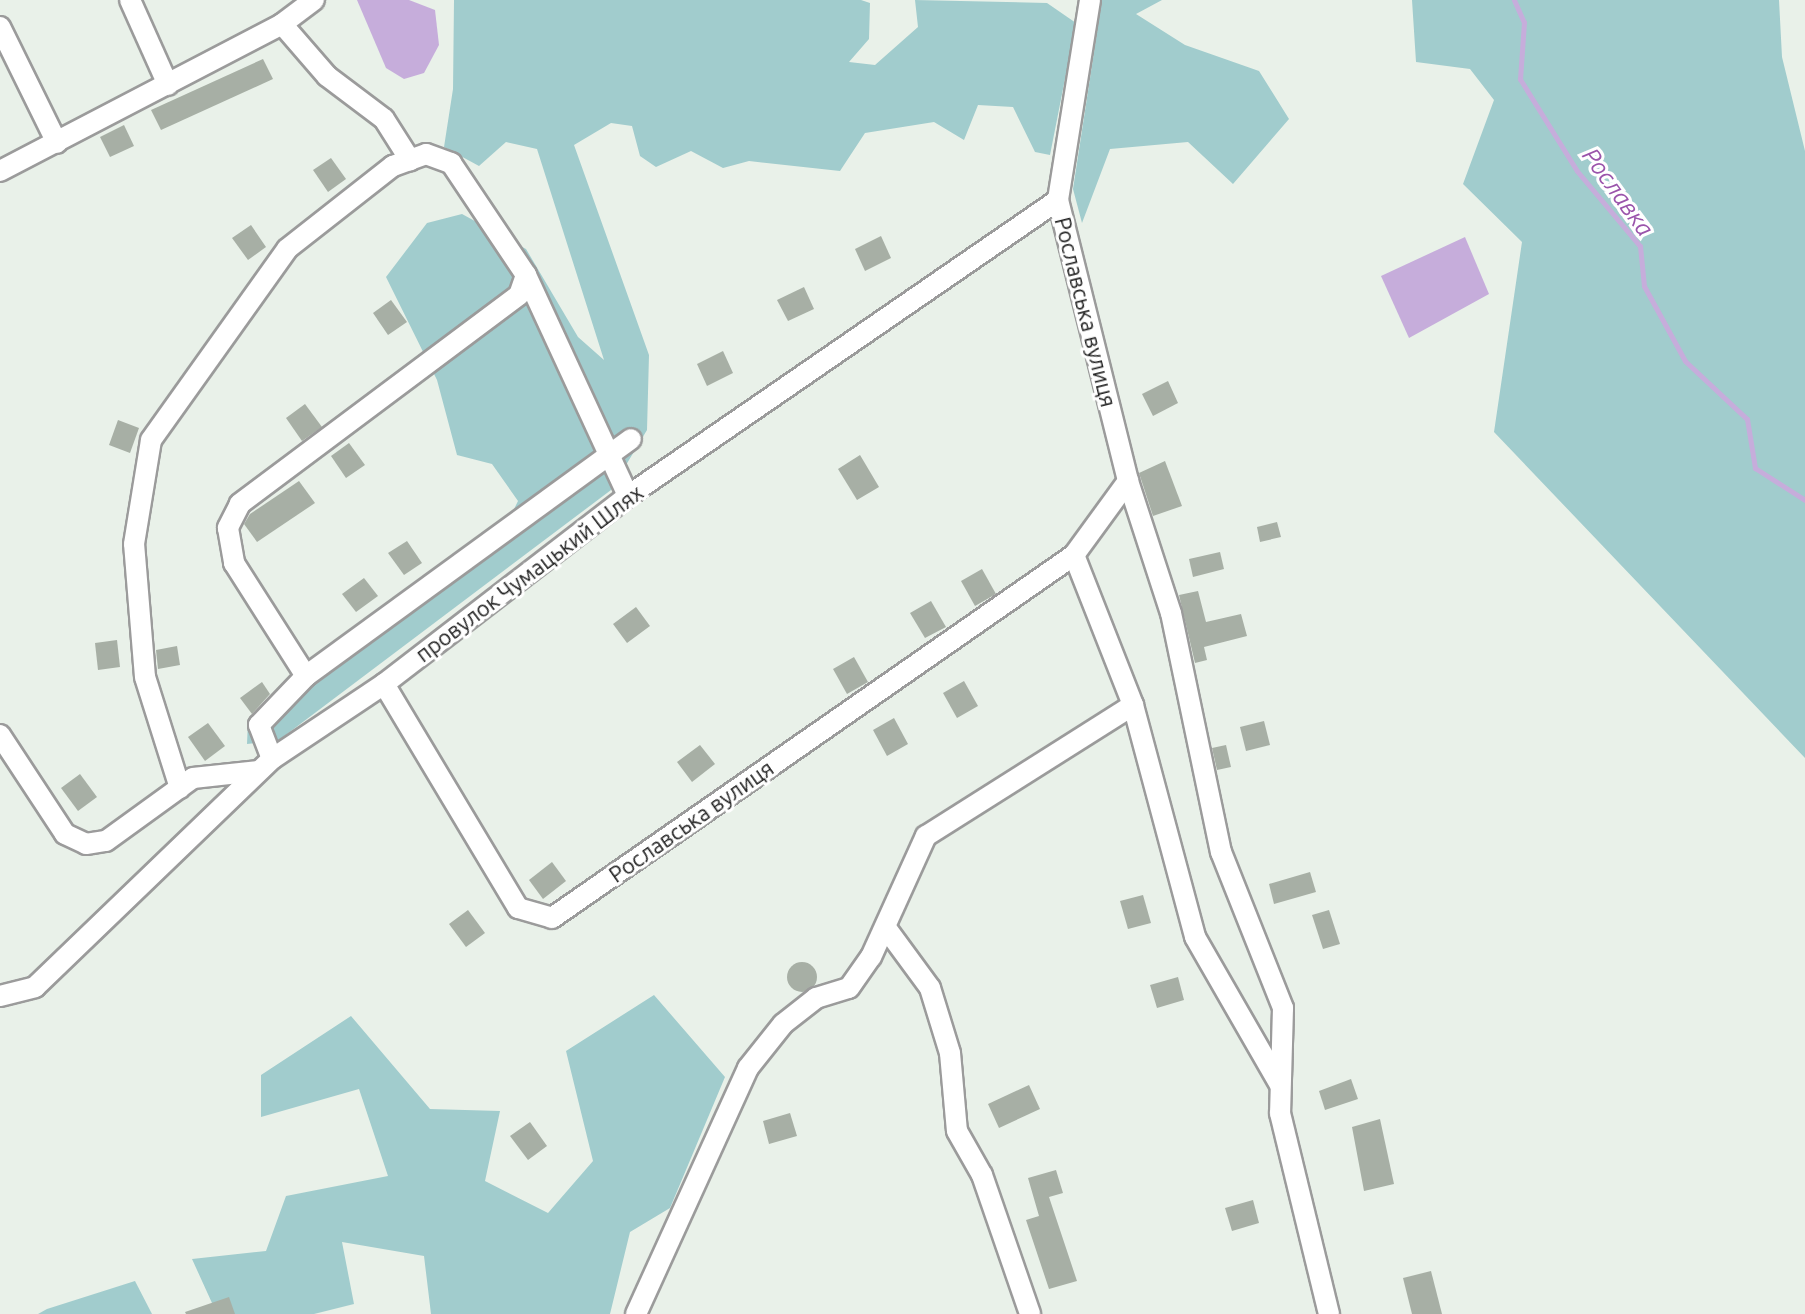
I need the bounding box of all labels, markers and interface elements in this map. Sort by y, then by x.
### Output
water label: Рославка [1576,142,1660,242]
street label: Рославська вулиця [1050,214,1122,410]
street label: провулок Чумацький Шлях [410,479,648,667]
street label: Рославська вулиця [604,754,778,888]

